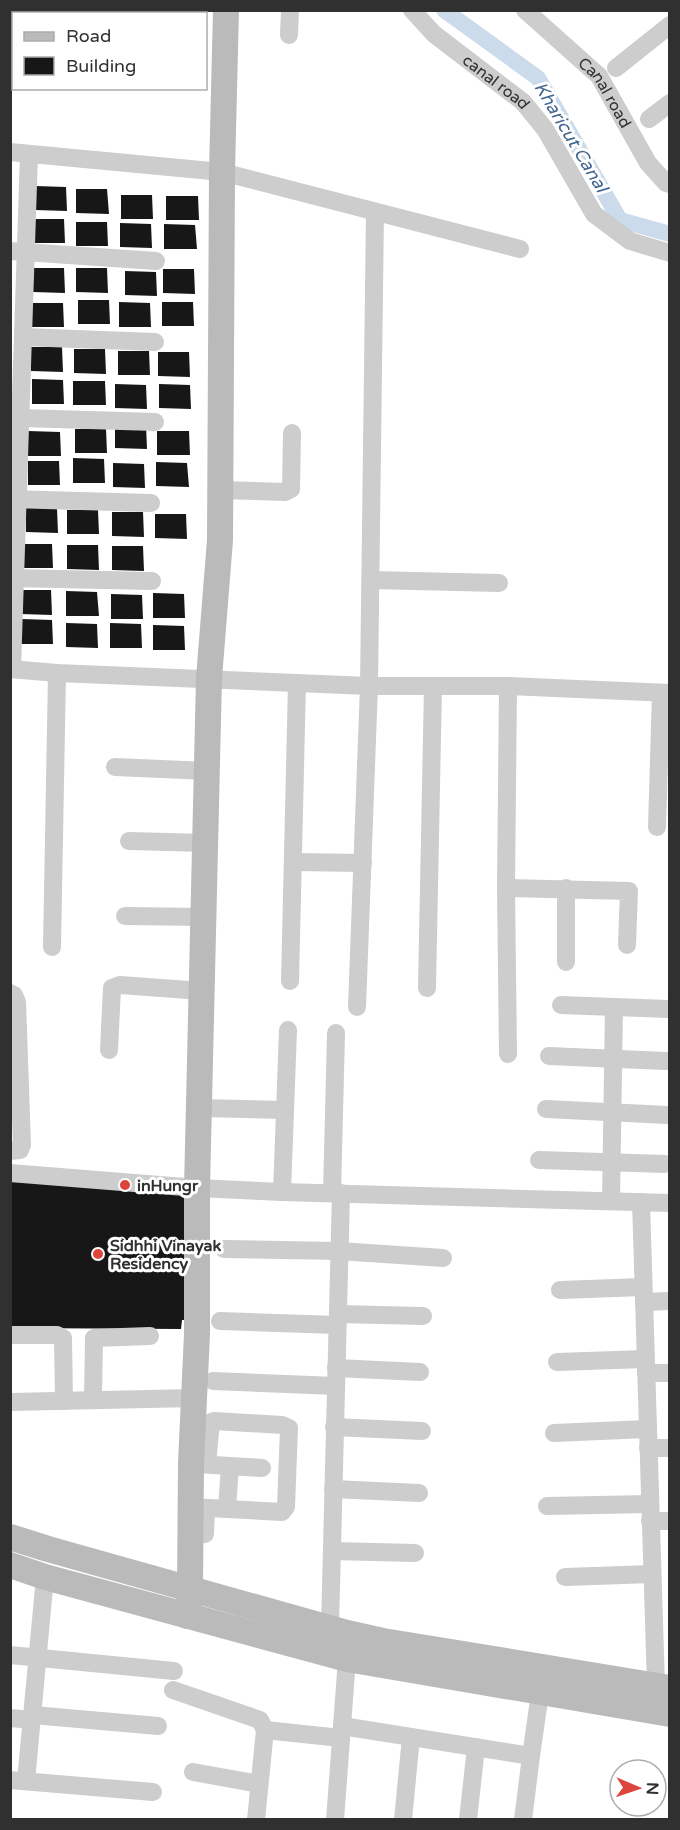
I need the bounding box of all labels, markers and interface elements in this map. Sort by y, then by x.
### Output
legend [12,12,207,90]
text: Road [66,25,111,47]
street label: canal road [458,50,534,114]
street label: Canal road [574,53,635,132]
text: Building [66,55,136,77]
water label: Kharicut Canal [529,78,614,198]
place label: inHungr [137,1176,199,1196]
marker: inHungr [118,1178,132,1192]
place label: Sidhhi Vinayak Residency [110,1236,221,1274]
marker: Sidhhi Vinayak Residency [91,1247,105,1261]
north arrow [608,1758,668,1818]
text: N [642,1782,662,1795]

